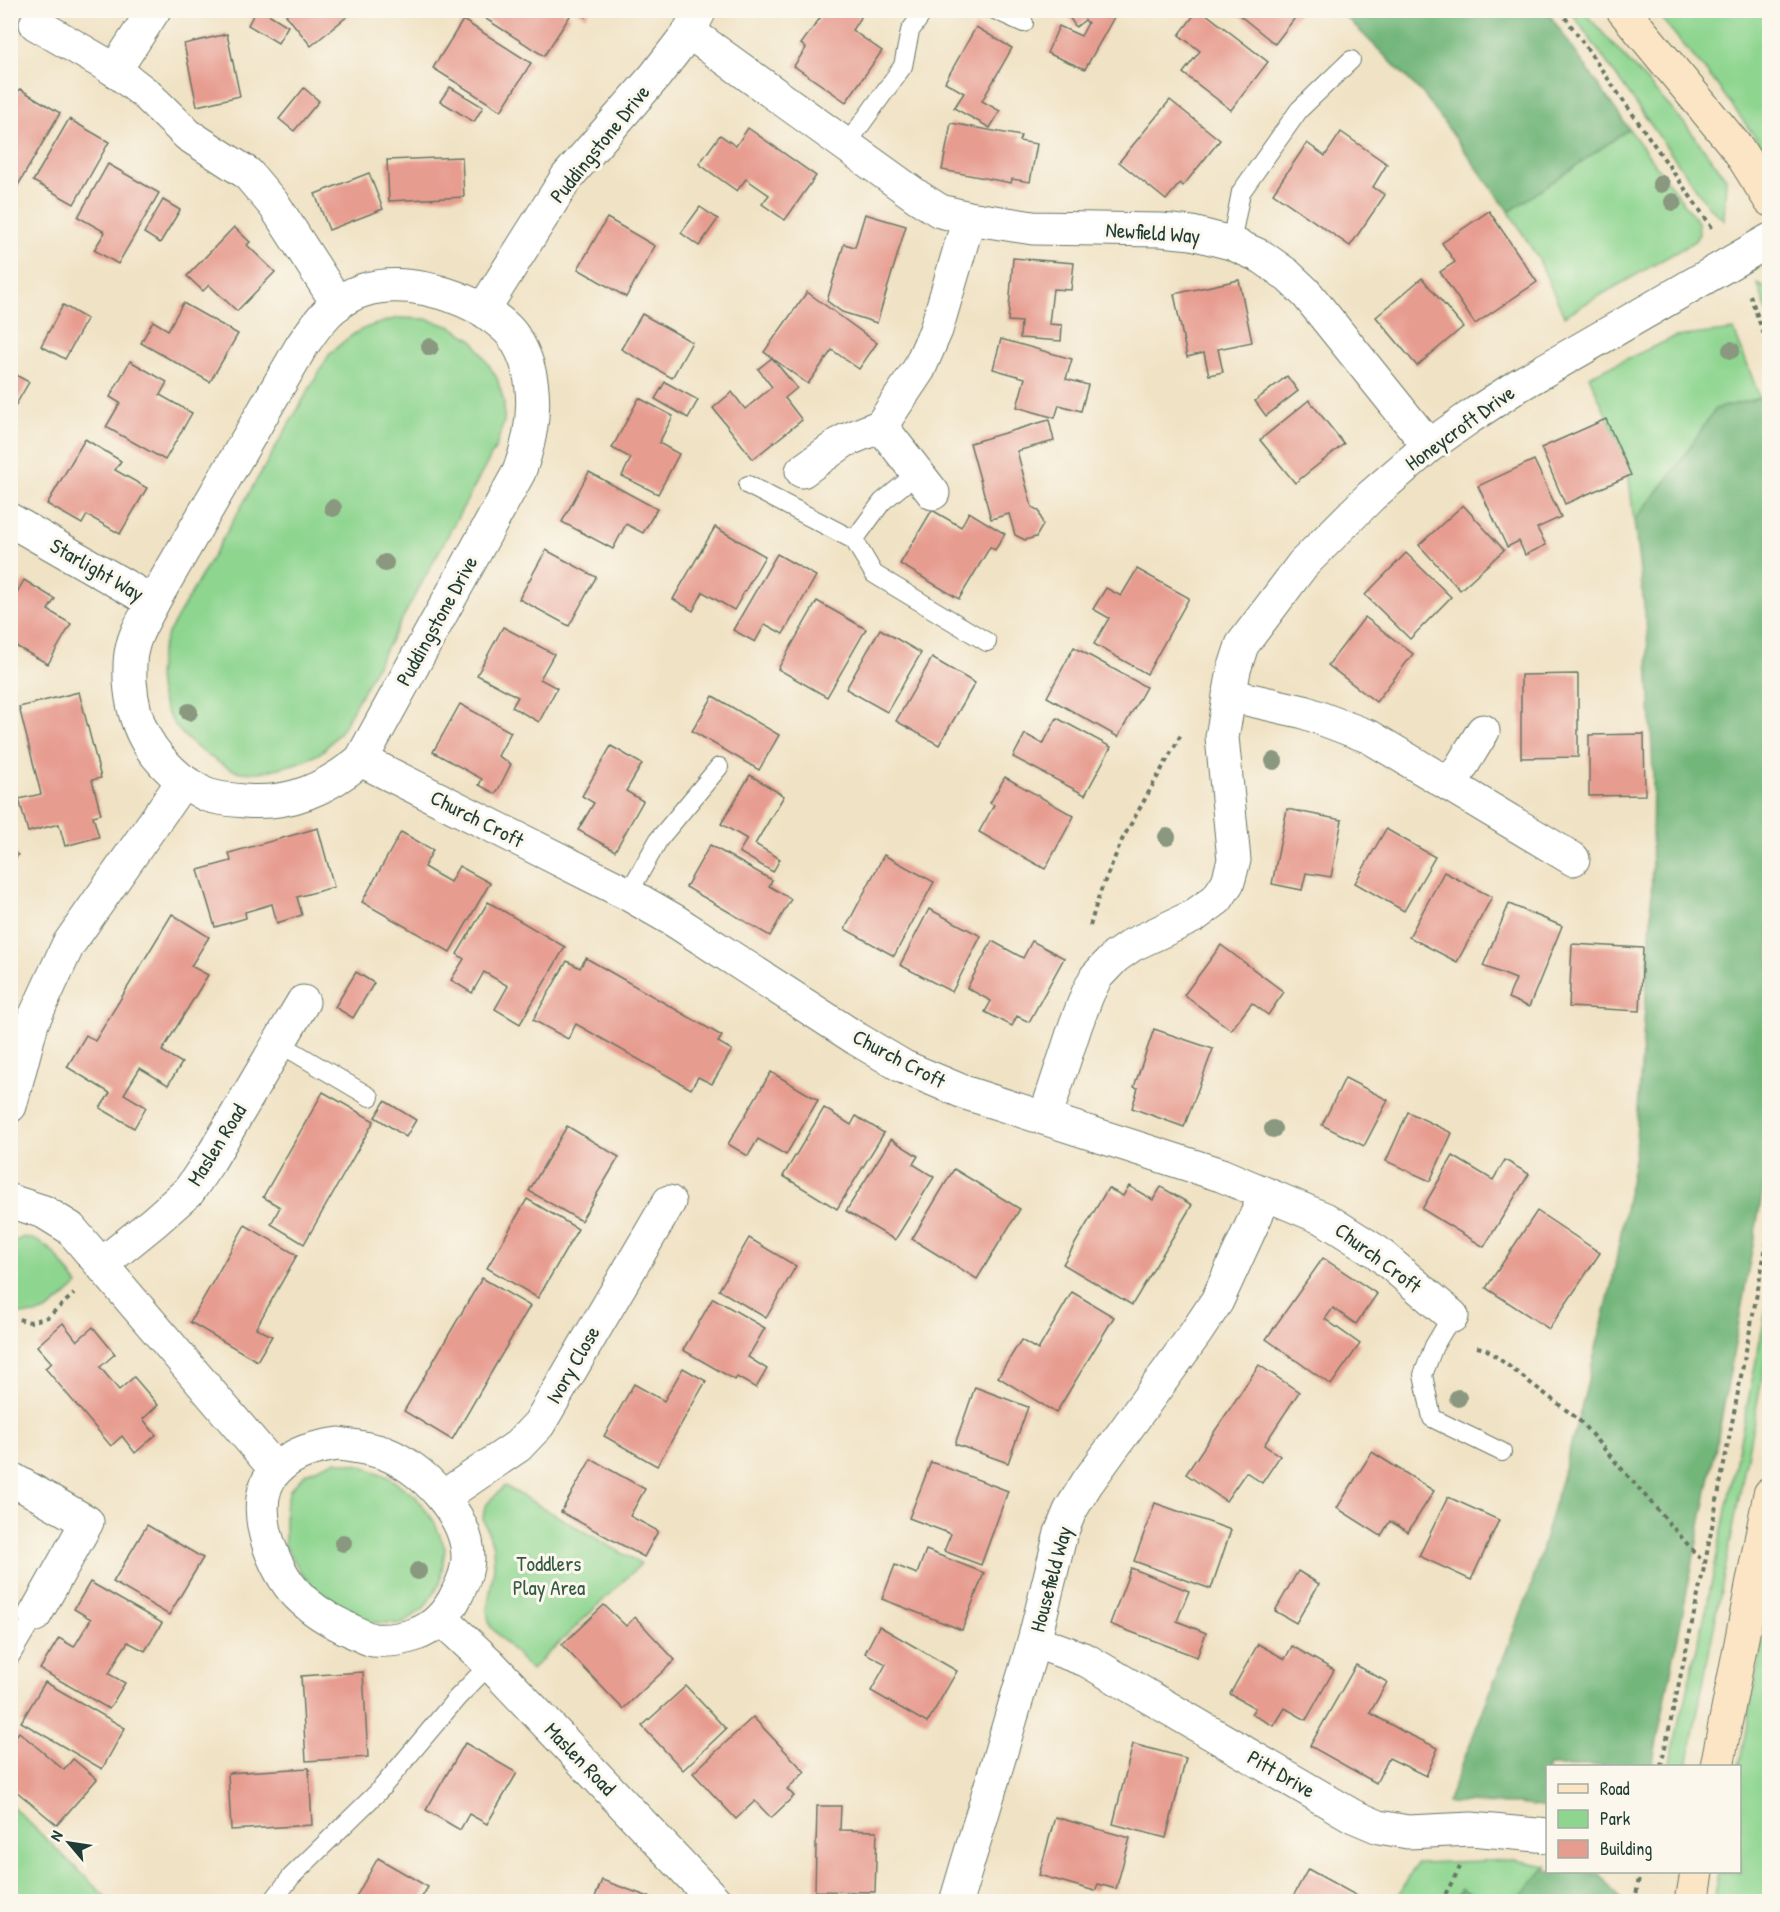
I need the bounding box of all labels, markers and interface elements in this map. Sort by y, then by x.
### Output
street label: Puddingstone Drive [543,78,656,209]
street label: Newfield Way [1105,215,1201,250]
street label: Honeycroft Drive [1399,378,1520,477]
street label: Starlight Way [45,531,150,608]
street label: Puddingstone Drive [389,551,484,691]
street label: Church Croft [425,783,530,855]
street label: Church Croft [848,1022,952,1096]
street label: Maslen Road [180,1098,253,1191]
street label: Church Croft [1329,1215,1428,1300]
street label: Ivory Close [539,1320,607,1409]
street label: Housefield Way [1022,1523,1079,1635]
park label: Toddlers Play Area [513,1549,585,1602]
street label: Maslen Road [538,1716,623,1802]
street label: Pitt Drive [1242,1743,1320,1805]
legend [1546,1765,1741,1873]
text: Road [1600,1776,1630,1801]
text: Park [1600,1806,1631,1831]
north arrow [39,1813,99,1873]
text: N [44,1826,68,1845]
text: Building [1600,1836,1652,1861]

